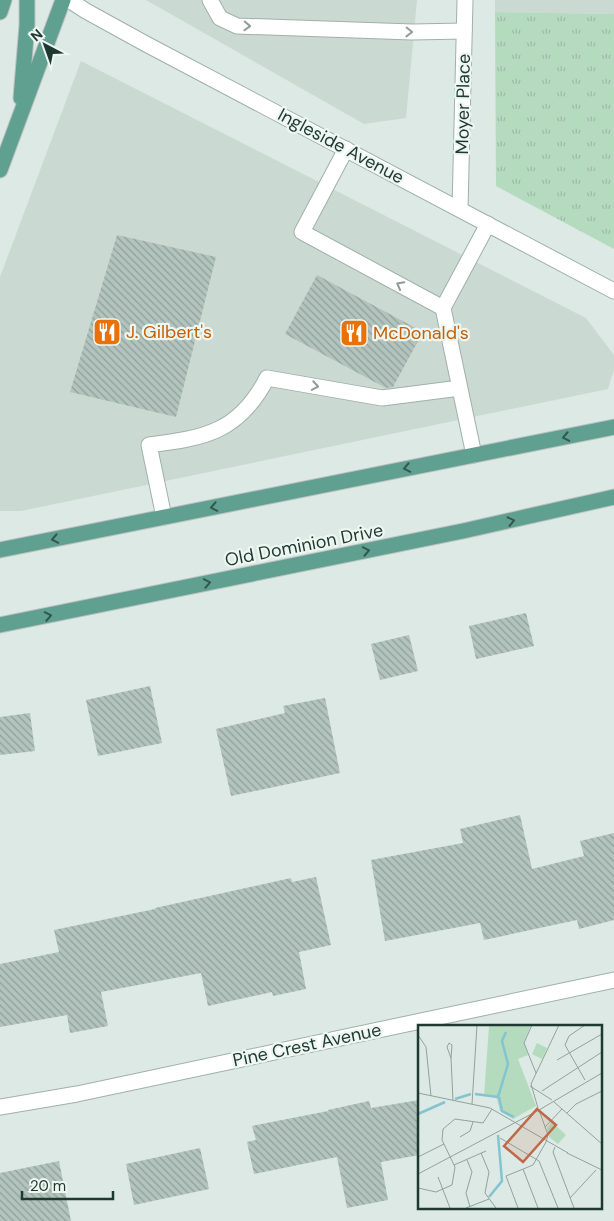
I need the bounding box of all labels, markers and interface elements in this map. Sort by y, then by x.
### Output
north arrow [20,20,70,70]
one-way arrow [243,21,251,31]
text: N [27,25,46,45]
one-way arrow [405,26,413,37]
street label: Moyer Place [450,53,476,155]
street label: Ingleside Avenue [274,103,408,189]
one-way arrow [397,281,406,291]
restaurant icon: J. Gilbert's [92,317,122,347]
restaurant icon: McDonald's [339,318,369,348]
place label: J. Gilbert's [126,320,212,344]
place label: McDonald's [373,321,469,345]
one-way arrow [310,381,319,391]
one-way arrow [562,431,571,441]
one-way arrow [402,463,411,473]
one-way arrow [210,501,219,512]
one-way arrow [506,516,515,527]
street label: Old Dominion Drive [223,518,385,572]
one-way arrow [50,533,59,543]
one-way arrow [362,546,371,557]
one-way arrow [203,579,211,589]
one-way arrow [43,611,52,621]
street label: Pine Crest Avenue [231,1018,383,1072]
inset map [418,1025,602,1208]
scale bar [22,1168,114,1200]
text: 20 m [30,1176,66,1196]

